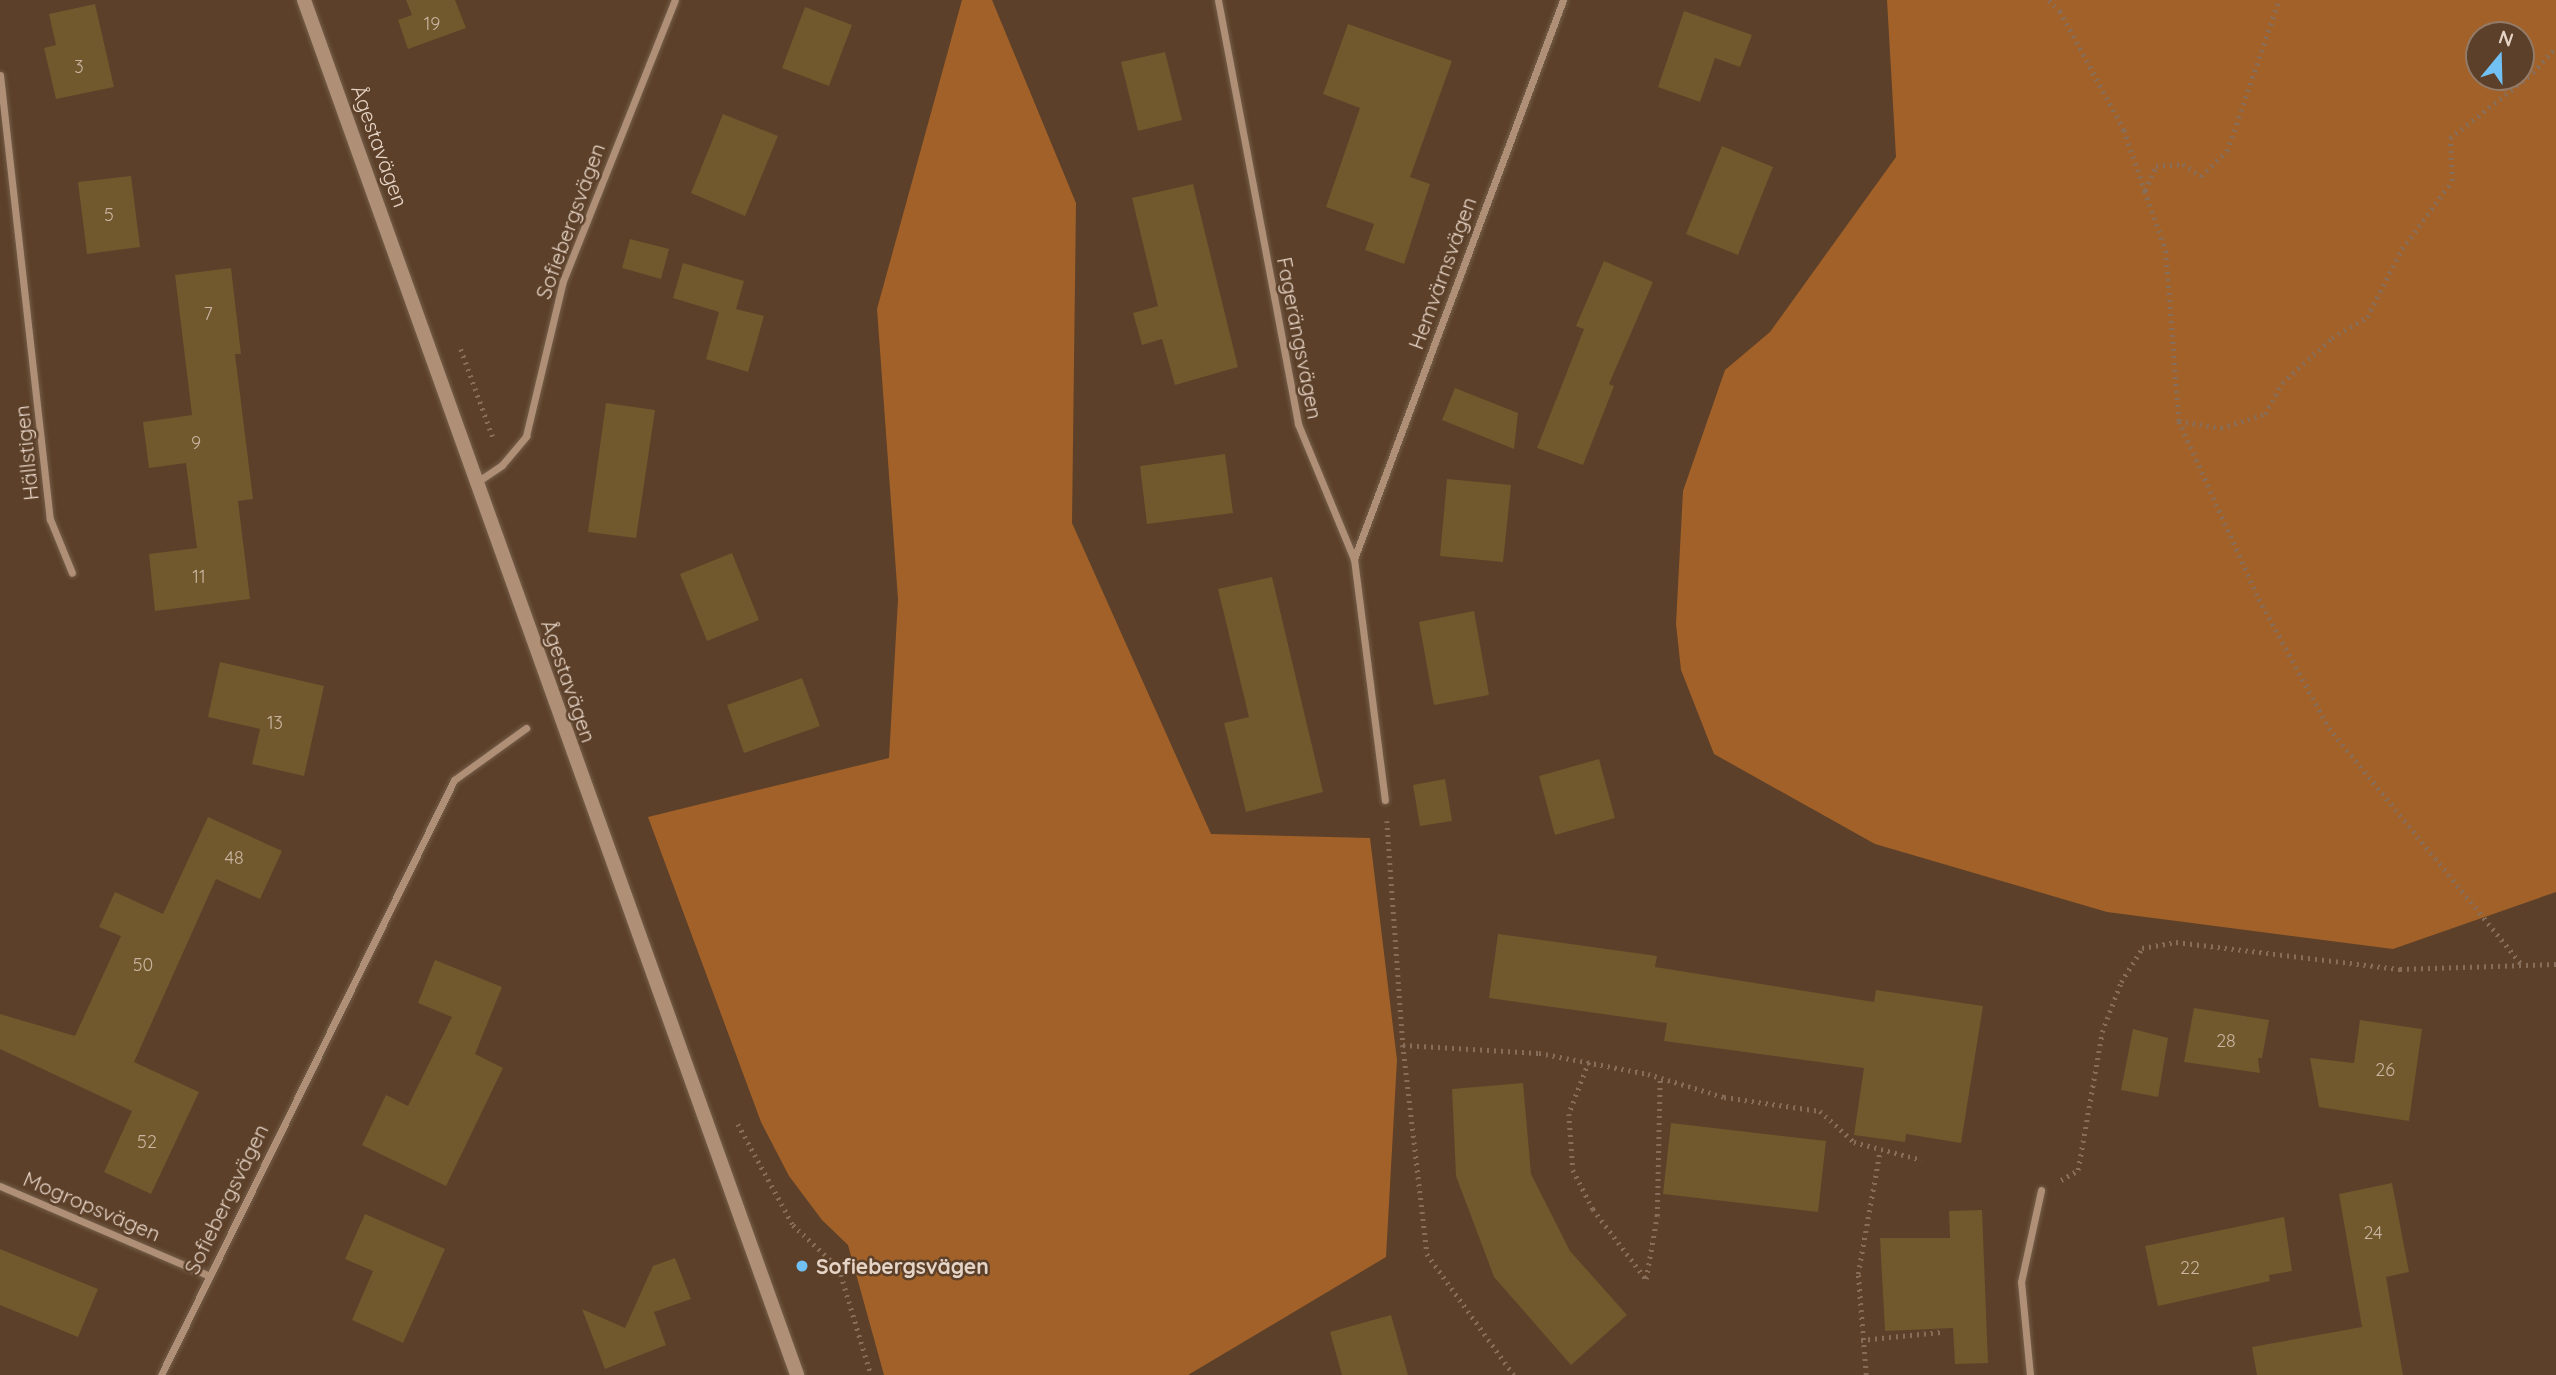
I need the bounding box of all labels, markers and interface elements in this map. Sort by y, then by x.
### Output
house number: 19 [424,13,440,35]
north arrow [2465,21,2535,91]
text: N [2496,24,2517,52]
house number: 3 [74,56,84,78]
street label: Ågestavägen [346,82,414,210]
street label: Sofiebergsvägen [530,140,610,302]
street label: Hemvärnsvägen [1403,193,1481,353]
house number: 5 [104,204,114,226]
street label: Fagerängsvägen [1272,255,1328,421]
house number: 7 [203,303,213,325]
street label: Hällstigen [8,404,44,502]
house number: 9 [191,432,201,454]
house number: 11 [192,566,206,588]
street label: Ågestavägen [536,616,602,746]
house number: 13 [267,712,283,734]
house number: 48 [224,847,244,869]
house number: 50 [133,954,153,976]
house number: 28 [2216,1030,2236,1052]
house number: 26 [2375,1059,2395,1081]
street label: Sofiebergsvägen [179,1120,273,1278]
house number: 52 [137,1131,157,1153]
street label: Mogropsvägen [20,1166,164,1246]
house number: 24 [2363,1222,2383,1244]
place label: Sofiebergsvägen [816,1253,989,1279]
house number: 22 [2180,1257,2200,1279]
marker: Sofiebergsvägen [794,1258,810,1274]

